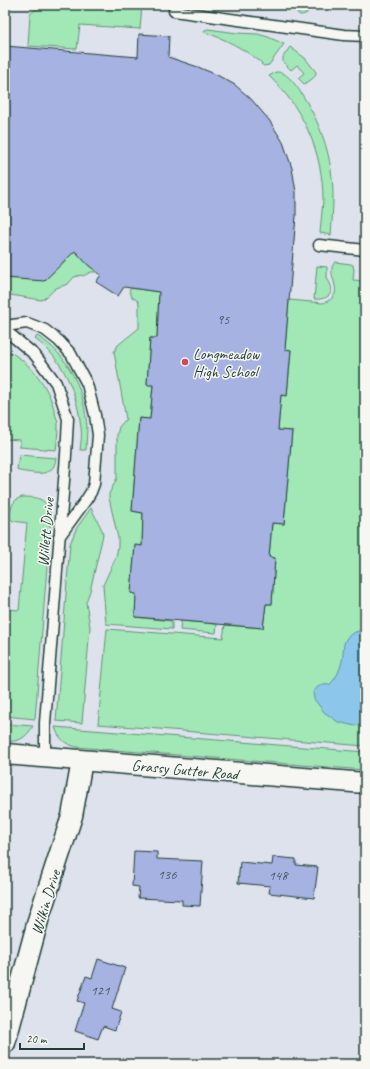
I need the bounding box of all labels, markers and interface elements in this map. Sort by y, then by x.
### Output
house number: 95 [217,311,230,328]
place label: Longmeadow High School [193,344,261,382]
marker: Longmeadow High School [180,357,190,367]
street label: Willett Drive [33,495,59,567]
street label: Grassy Gutter Road [131,755,242,785]
street label: Wilkin Drive [27,866,66,937]
house number: 136 [158,866,177,883]
house number: 148 [269,867,289,884]
house number: 121 [91,982,110,999]
scale bar [20,1025,84,1051]
text: 20 m [26,1031,48,1047]

